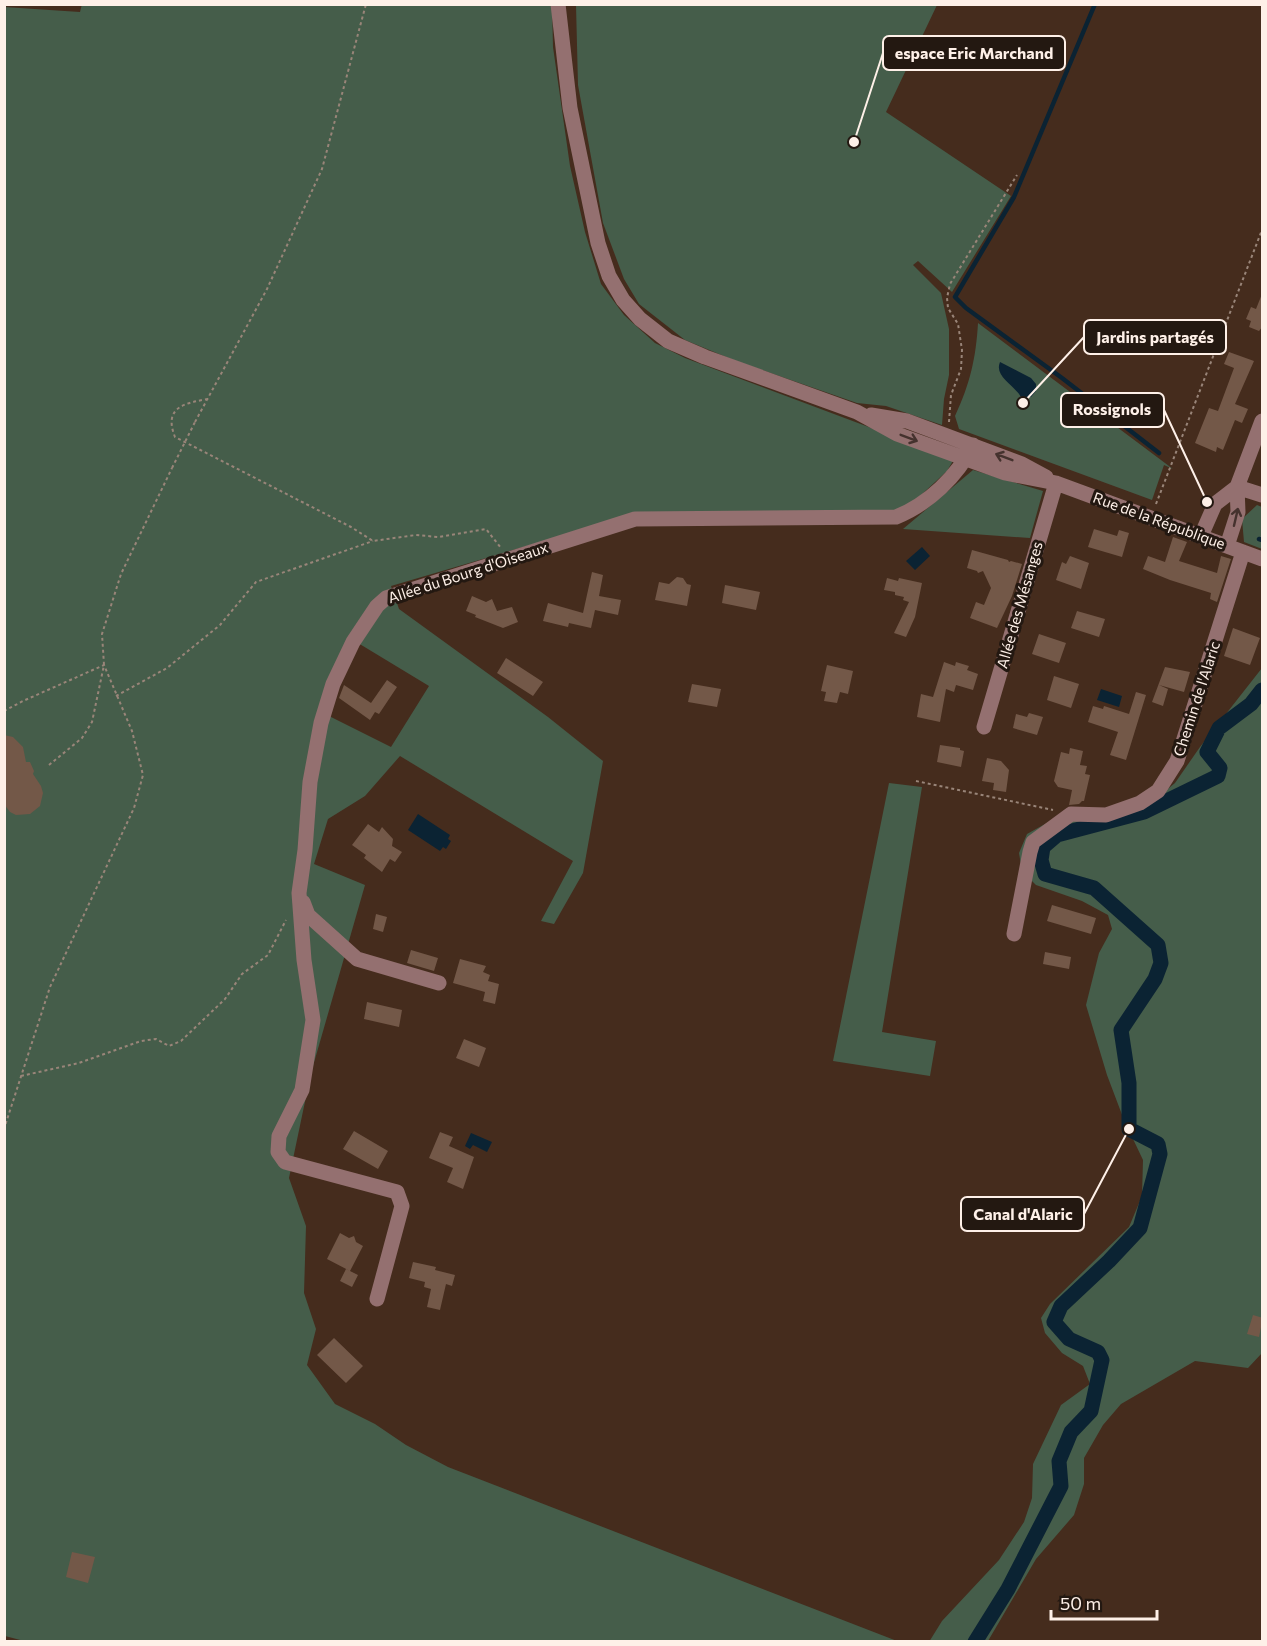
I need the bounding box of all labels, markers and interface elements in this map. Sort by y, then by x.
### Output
callout: espace Eric Marchand [883,36,1065,70]
text: espace Eric Marchand [895,43,1053,62]
callout: Jardins partagés [1084,320,1226,354]
text: Jardins partagés [1096,327,1214,346]
callout: Rossignols [1061,393,1164,427]
text: Rossignols [1073,399,1151,418]
one-way arrow [899,434,918,445]
one-way arrow [995,451,1013,462]
street label: Rue de la République [1091,488,1228,552]
one-way arrow [1230,508,1242,527]
street label: Allée du Bourg d'Oiseaux [385,538,550,606]
street label: Allée des Mésanges [992,539,1046,670]
street label: Chemin de l'Alaric [1169,639,1223,758]
callout: Canal d'Alaric [961,1197,1084,1231]
text: Canal d'Alaric [973,1204,1073,1223]
scale bar [1051,1583,1158,1621]
text: 50 m [1060,1592,1101,1614]

